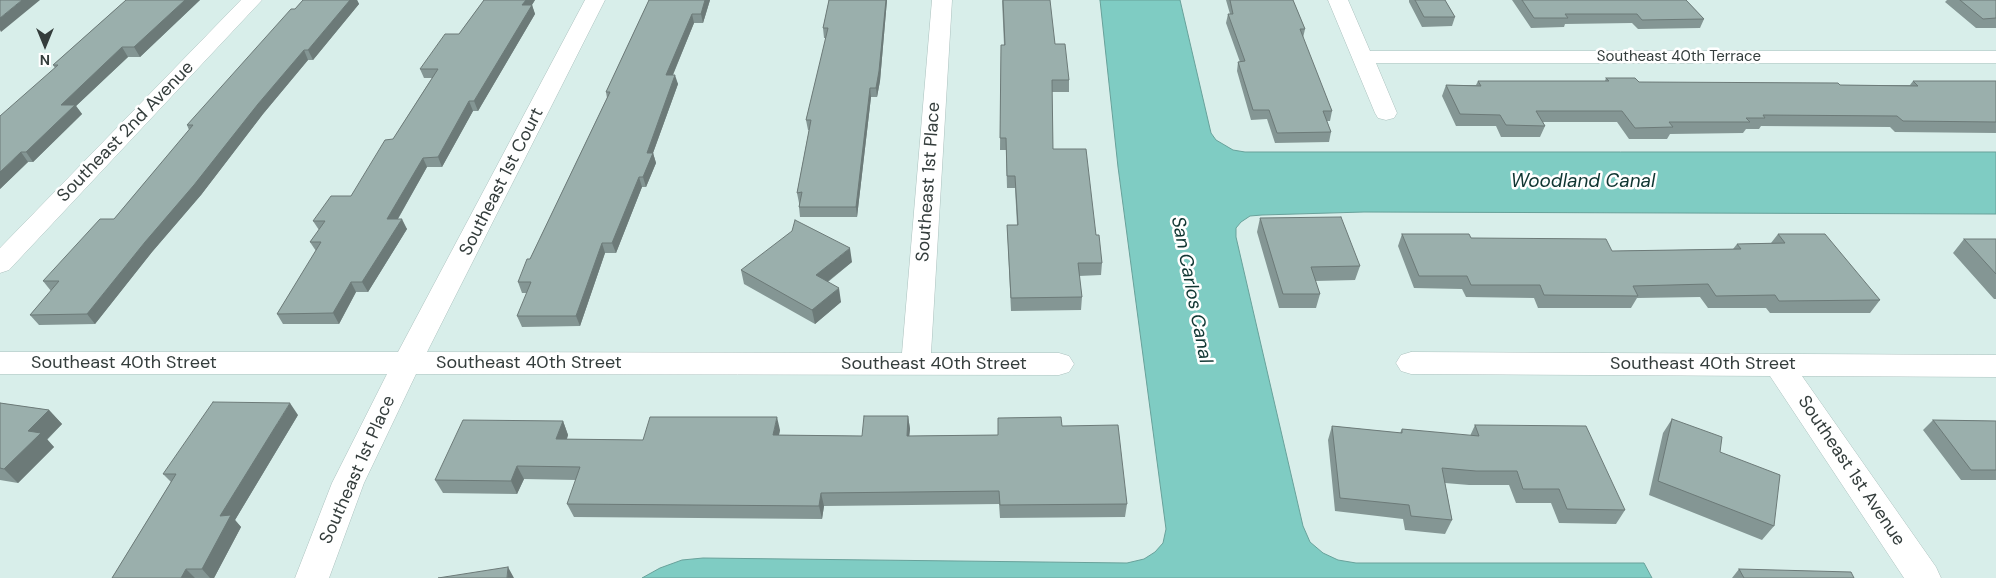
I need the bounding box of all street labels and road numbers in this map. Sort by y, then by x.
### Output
street label: Southeast 40th Terrace [1597,48,1761,66]
street label: Southeast 2nd Avenue [53,57,199,207]
street label: Southeast 1st Place [913,101,945,263]
street label: Southeast 1st Court [455,104,549,260]
street label: Southeast 40th Street [31,352,217,374]
street label: Southeast 40th Street [436,352,622,374]
street label: Southeast 40th Street [841,353,1027,375]
street label: Southeast 40th Street [1610,353,1796,375]
street label: Southeast 1st Place [316,392,400,548]
street label: Southeast 1st Avenue [1793,392,1909,550]

